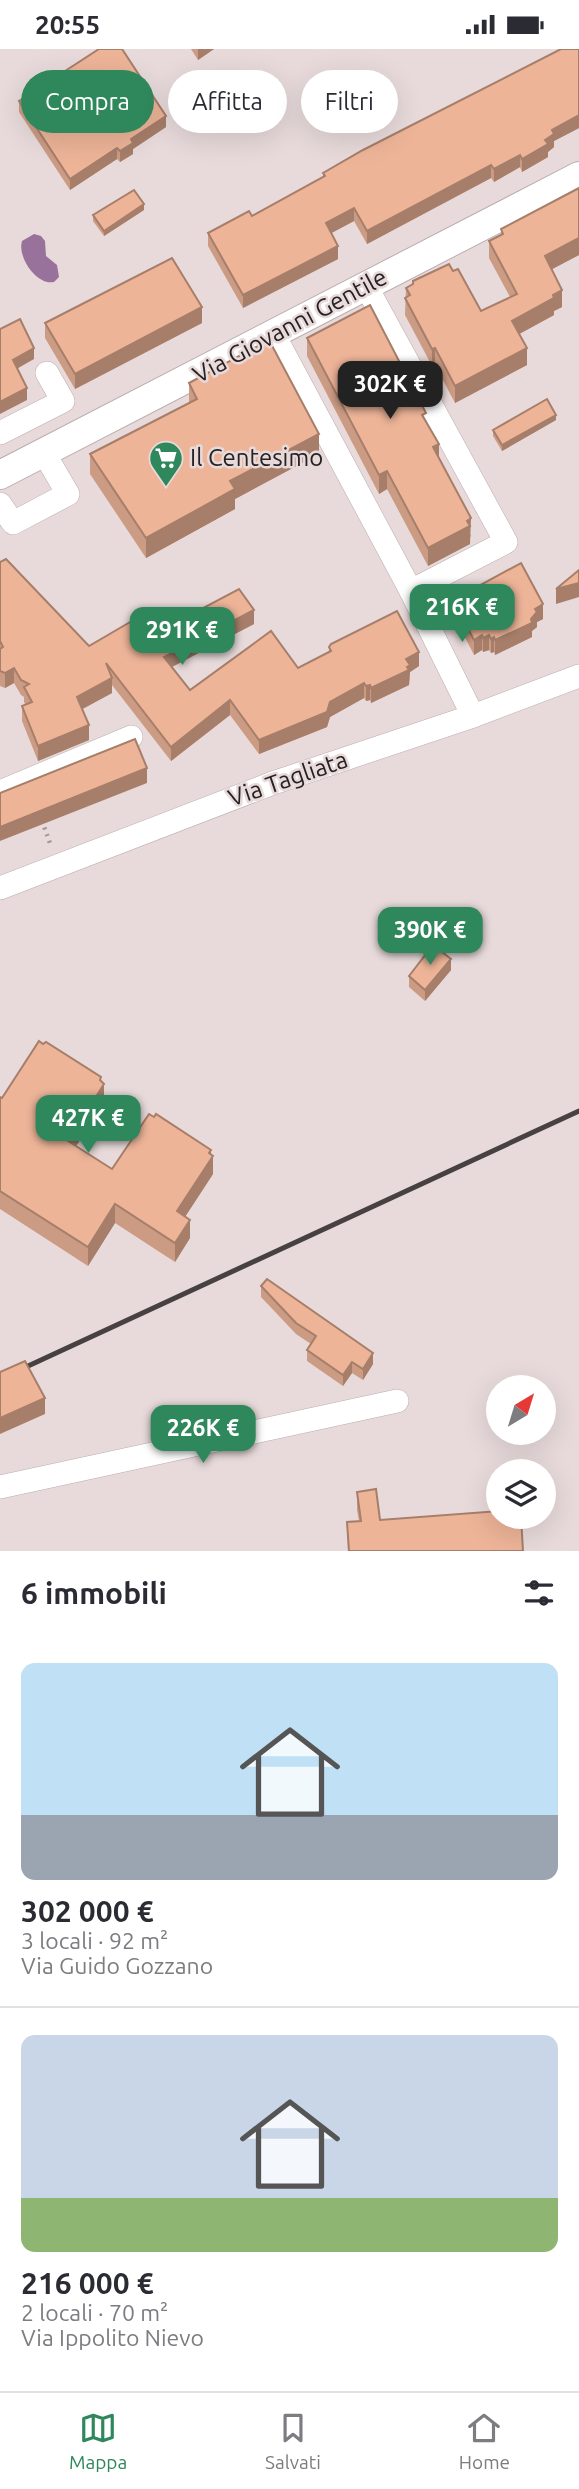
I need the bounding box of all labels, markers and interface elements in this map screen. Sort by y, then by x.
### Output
text: 20:55 [35,10,100,39]
chip: Compra [21,70,154,133]
chip: Affitta [168,70,287,133]
chip: Filtri [301,70,398,133]
street label: Via Giovanni Gentile [188,263,391,388]
pin: 302K € [333,361,447,421]
text: 302K € [354,371,426,396]
supermarket icon: Il Centesimo [147,439,185,488]
place label: Il Centesimo [190,444,323,471]
pin: 216K € [405,585,519,644]
text: 216K € [426,594,498,619]
pin: 291K € [125,607,239,667]
text: 291K € [146,617,218,642]
street label: Via Tagliata [225,746,351,812]
pin: 390K € [373,907,487,967]
text: 390K € [394,917,466,942]
pin: 427K € [31,1095,145,1155]
text: 427K € [52,1105,124,1130]
north arrow [486,1375,556,1445]
map controls [486,1375,556,1529]
pin: 226K € [146,1405,260,1465]
text: 226K € [167,1415,239,1440]
button: layers [486,1459,556,1529]
icon: filters [520,1574,558,1612]
text: 6 immobili [21,1576,167,1610]
icon: home [227,1709,353,1835]
text: 302 000 € [21,1894,154,1928]
text: 3 locali · 92 m² [21,1928,168,1953]
text: Via Guido Gozzano [21,1953,213,1978]
icon: home [227,2081,353,2207]
text: 216 000 € [21,2266,154,2300]
text: 2 locali · 70 m² [21,2300,168,2325]
text: Via Ippolito Nievo [21,2325,204,2350]
tab: Mappa [69,2409,127,2473]
tab: Salvati [265,2409,321,2473]
tab: Home [459,2409,510,2473]

